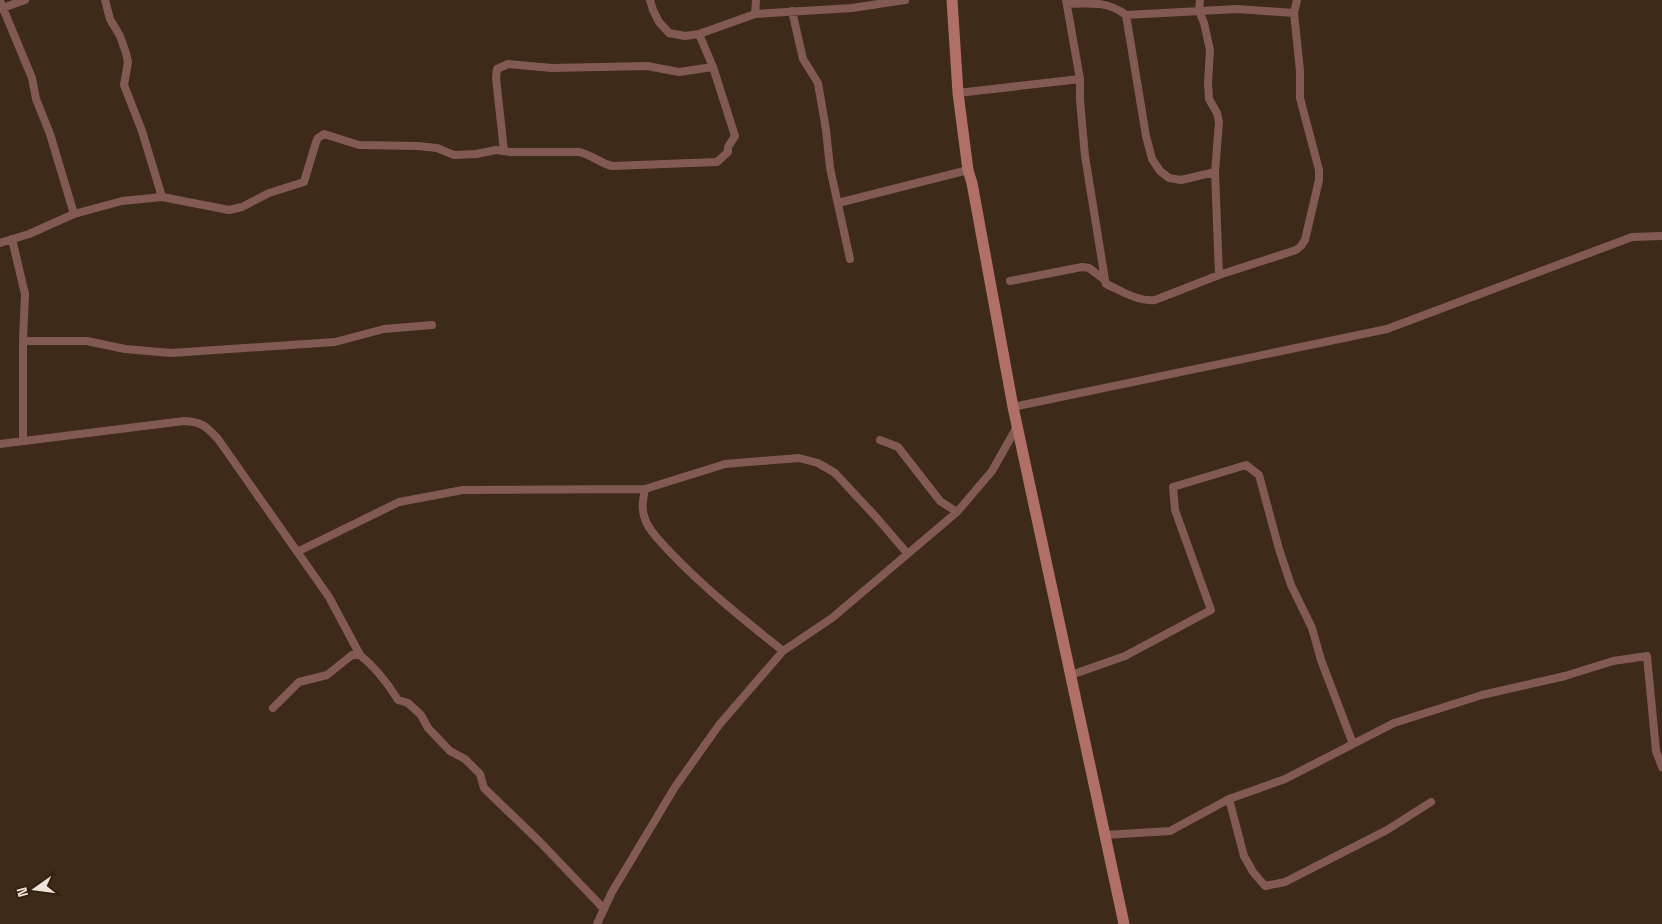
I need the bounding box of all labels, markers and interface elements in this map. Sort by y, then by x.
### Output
north arrow [10,864,60,914]
text: N [13,885,32,899]

